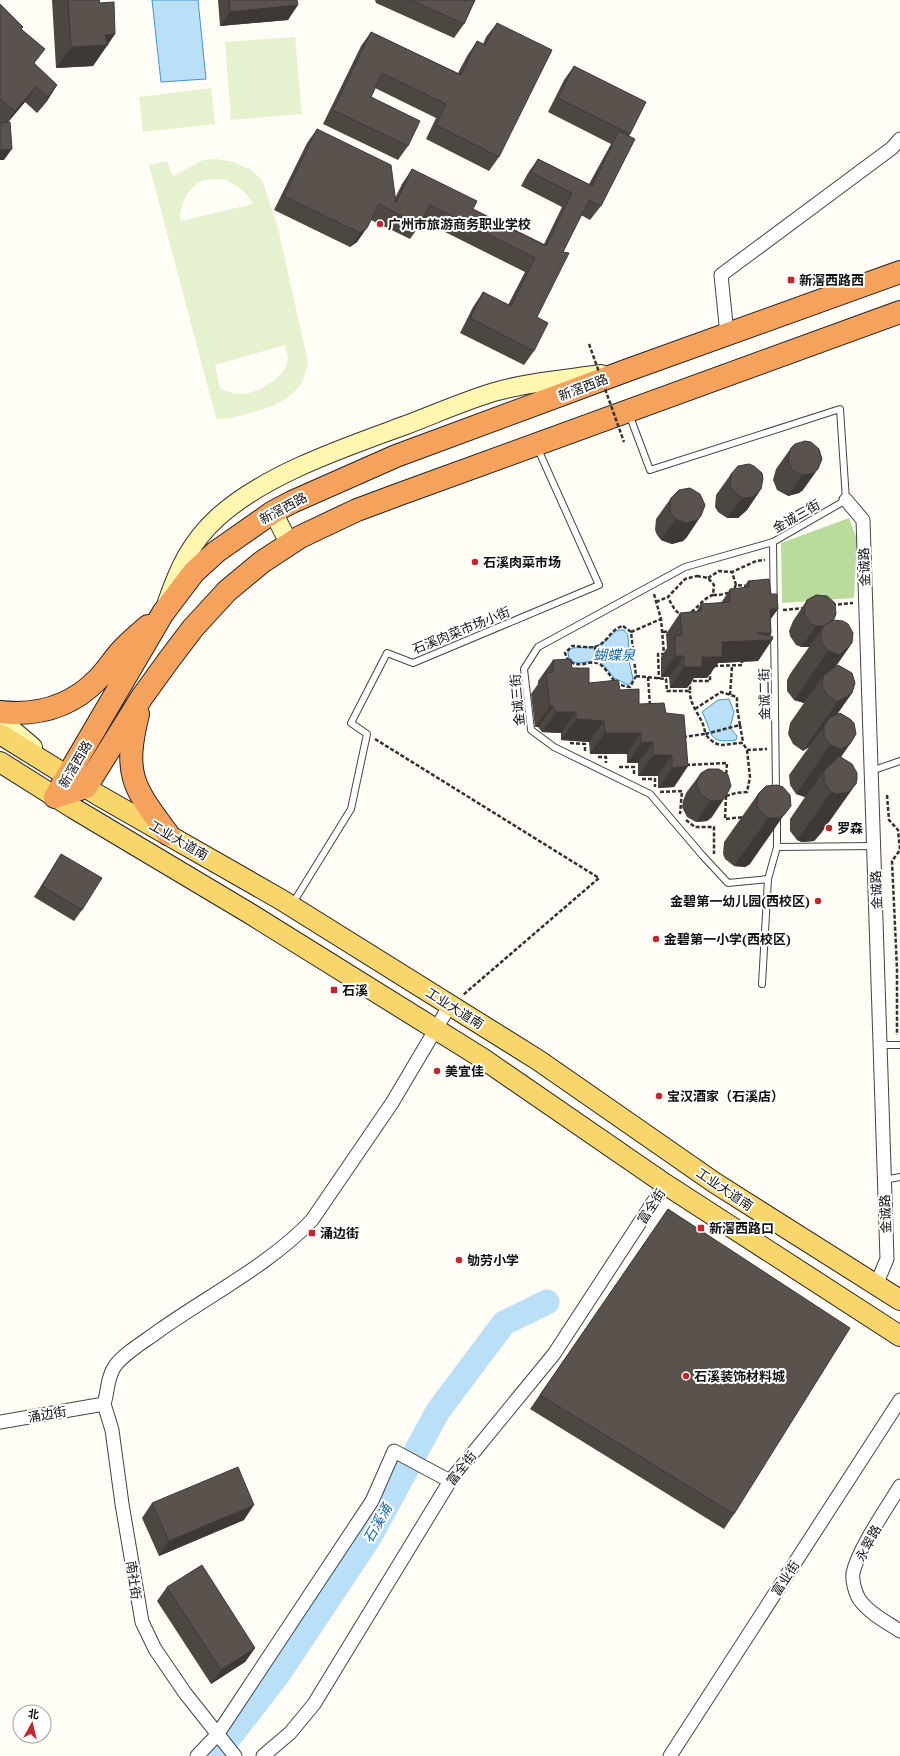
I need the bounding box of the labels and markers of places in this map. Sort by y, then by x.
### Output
place label: 广州市旅游商务职业学校 [388,215,531,233]
marker: 广州市旅游商务职业学校 [375,219,385,229]
place label: 新滘西路西 [799,271,864,289]
marker: 新滘西路西 [786,275,796,285]
place label: 石溪肉菜市场 [483,553,561,571]
marker: 石溪肉菜市场 [470,557,480,567]
place label: 罗森 [837,819,863,837]
marker: 罗森 [824,823,834,833]
place label: 金碧第一幼儿园(西校区) [670,892,810,910]
marker: 金碧第一幼儿园(西校区) [813,896,823,906]
place label: 金碧第一小学(西校区) [664,930,791,948]
marker: 金碧第一小学(西校区) [651,934,661,944]
place label: 石溪 [342,981,368,999]
marker: 石溪 [329,985,339,995]
place label: 美宜佳 [445,1062,484,1080]
marker: 美宜佳 [432,1066,442,1076]
place label: 宝汉酒家（石溪店） [667,1087,784,1105]
marker: 宝汉酒家（石溪店） [654,1091,664,1101]
place label: 新滘西路口 [709,1219,774,1237]
marker: 新滘西路口 [696,1223,706,1233]
place label: 涌边街 [320,1224,359,1242]
marker: 涌边街 [307,1228,317,1238]
place label: 劬劳小学 [467,1251,519,1269]
marker: 劬劳小学 [454,1255,464,1265]
place label: 石溪装饰材料城 [694,1367,785,1385]
marker: 石溪装饰材料城 [681,1371,691,1381]

